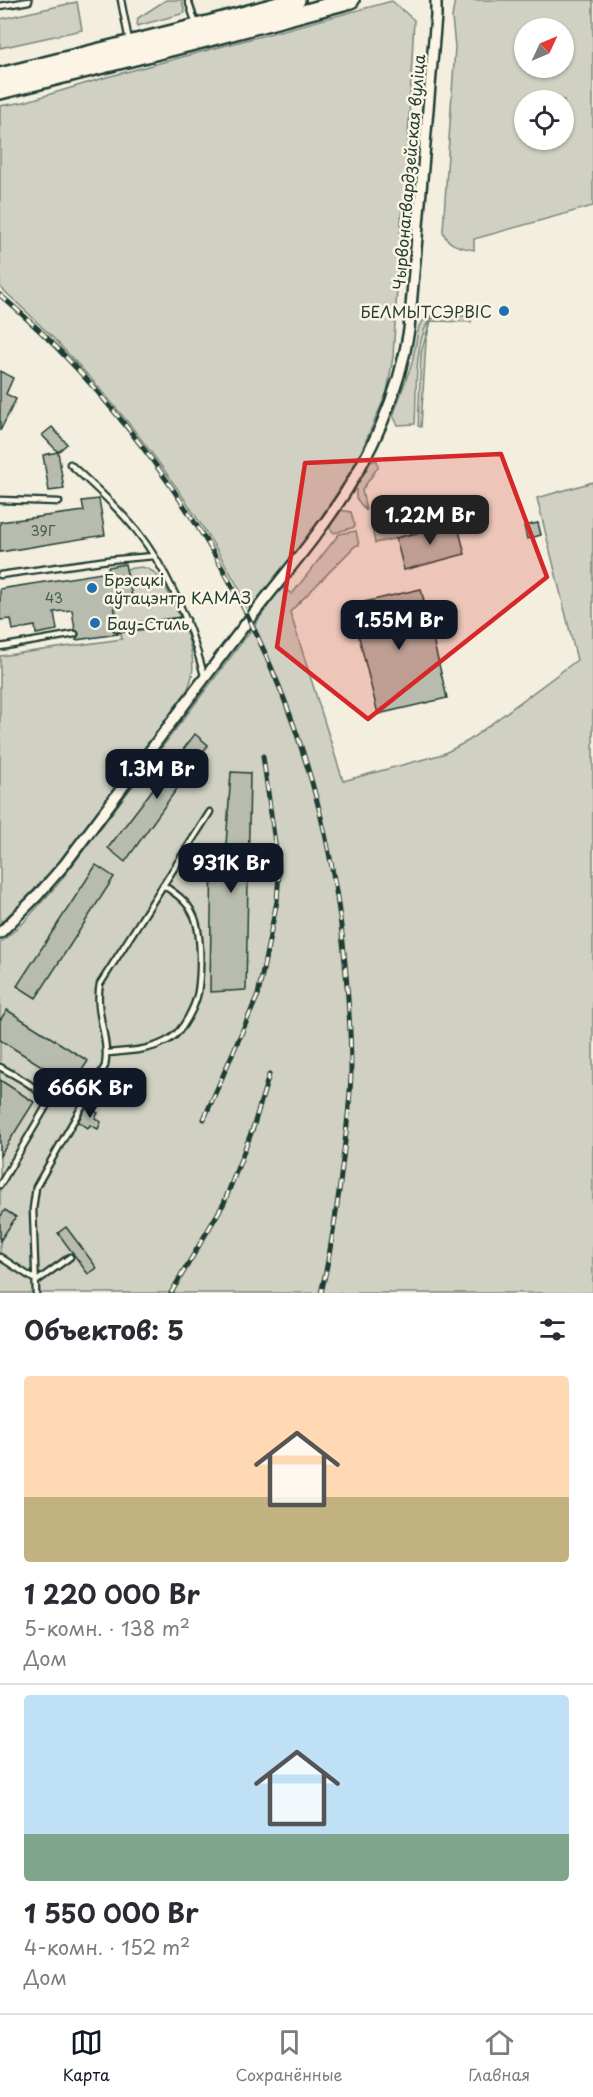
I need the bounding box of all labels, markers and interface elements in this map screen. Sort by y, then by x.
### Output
north arrow [514,18,574,78]
map controls [514,18,574,150]
street label: Чырвонагвардзейская вуліца [386,53,430,291]
button: locate [514,90,574,150]
place label: БЕЛМЫТСЭРВІС [360,299,492,323]
marker: БЕЛМЫТСЭРВІС [497,304,511,318]
pin: 1.22M Br [368,495,492,546]
text: 1.22M Br [385,499,475,529]
house number: 39Г [31,520,56,541]
place label: Брэсцкі аўтацэнтр КАМАЗ [104,567,251,609]
marker: Брэсцкі аўтацэнтр КАМАЗ [85,581,99,595]
house number: 43 [45,587,63,608]
pin: 1.55M Br [337,600,461,651]
text: 1.55M Br [355,604,443,634]
place label: Бау-Стиль [107,611,189,635]
marker: Бау-Стиль [88,616,102,630]
pin: 1.3M Br [102,749,212,800]
text: 1.3M Br [120,753,195,783]
pin: 931K Br [176,843,286,894]
text: 931K Br [192,847,270,877]
pin: 666K Br [35,1068,145,1119]
text: 666K Br [47,1072,133,1102]
text: Объектов: 5 [24,1310,184,1349]
icon: filters [536,1313,569,1346]
icon: home [243,1415,351,1523]
text: 1 220 000 Br [24,1574,200,1613]
text: 5-комн. · 138 m² [24,1613,190,1643]
text: Дом [24,1643,67,1673]
icon: home [243,1734,351,1842]
text: 1 550 000 Br [24,1893,199,1932]
text: 4-комн. · 152 m² [24,1932,190,1962]
text: Дом [24,1962,67,1992]
tab: Карта [63,2026,110,2086]
tab: Сохранённые [236,2026,343,2086]
tab: Главная [468,2026,530,2086]

